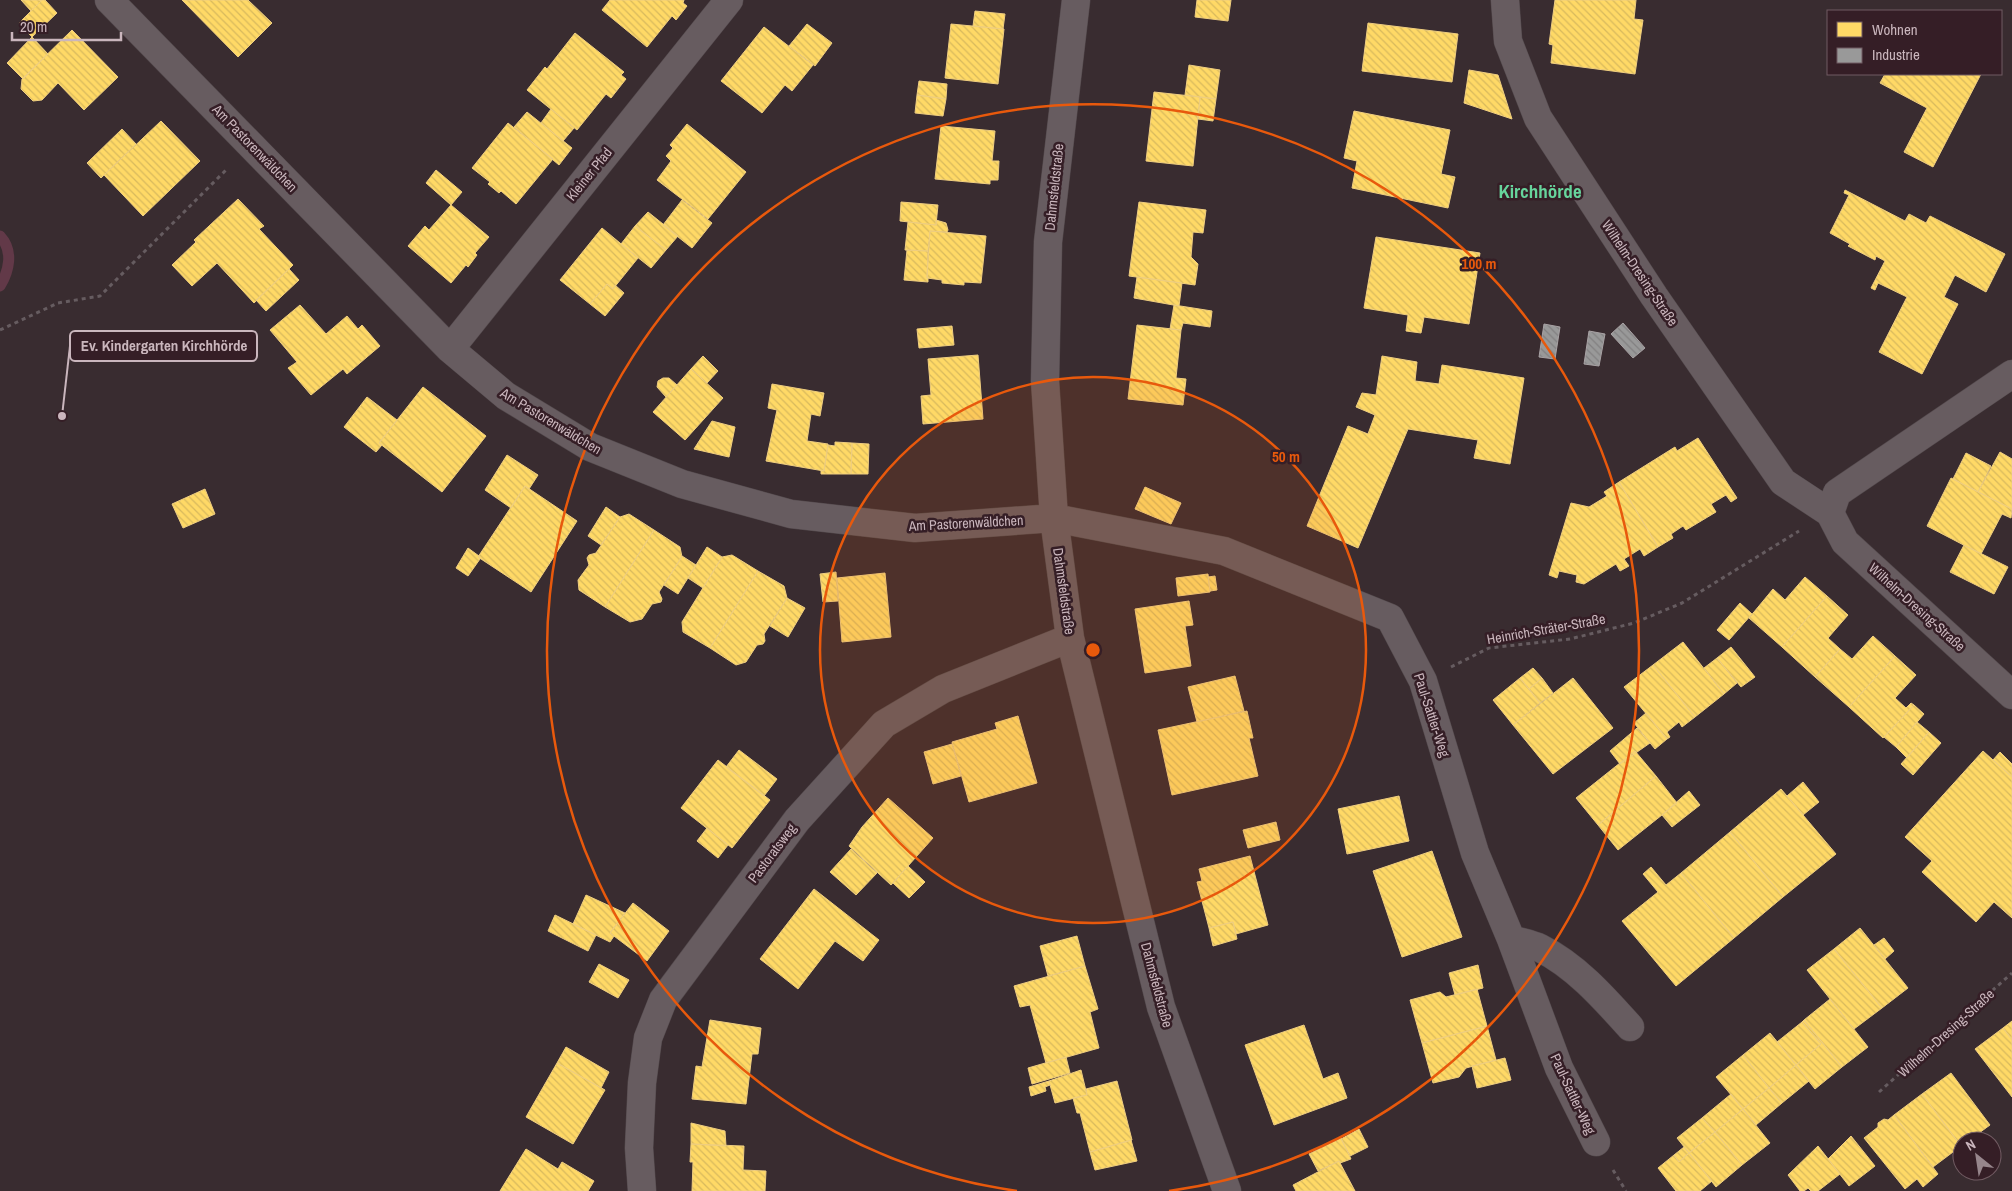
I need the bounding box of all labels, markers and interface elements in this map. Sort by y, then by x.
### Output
scale bar [12,10,121,42]
legend [1827,10,2002,75]
text: 20 m [20,16,47,37]
text: Wohnen [1872,19,1918,40]
text: Industrie [1872,44,1920,65]
street label: Am Pastorenwäldchen [208,100,301,196]
street label: Dahmsfeldstraße [1040,143,1068,231]
street label: Kleiner Pfad [562,144,616,204]
district label: Kirchhörde [1498,178,1582,204]
street label: Wilhelm-Dresing-Straße [1598,217,1682,329]
text: 100 m [1462,253,1496,274]
callout: Ev. Kindergarten Kirchhörde [70,331,257,361]
text: Ev. Kindergarten Kirchhörde [81,335,247,356]
street label: Am Pastorenwäldchen [496,383,605,458]
text: 50 m [1272,446,1300,467]
street label: Am Pastorenwäldchen [907,511,1024,535]
street label: Dahmsfeldstraße [1049,546,1079,636]
street label: Wilhelm-Dresing-Straße [1865,559,1969,655]
street label: Heinrich-Sträter-Straße [1485,610,1607,648]
centre of rings [1084,641,1102,659]
street label: Paul-Sattler-Weg [1410,671,1454,760]
street label: Pastoratsweg [744,819,800,886]
street label: Dahmsfeldstraße [1137,940,1177,1030]
street label: Wilhelm-Dresing-Straße [1894,985,1998,1081]
street label: Paul-Sattler-Weg [1546,1051,1600,1138]
north arrow [1952,1131,2002,1181]
text: N [1962,1135,1979,1155]

